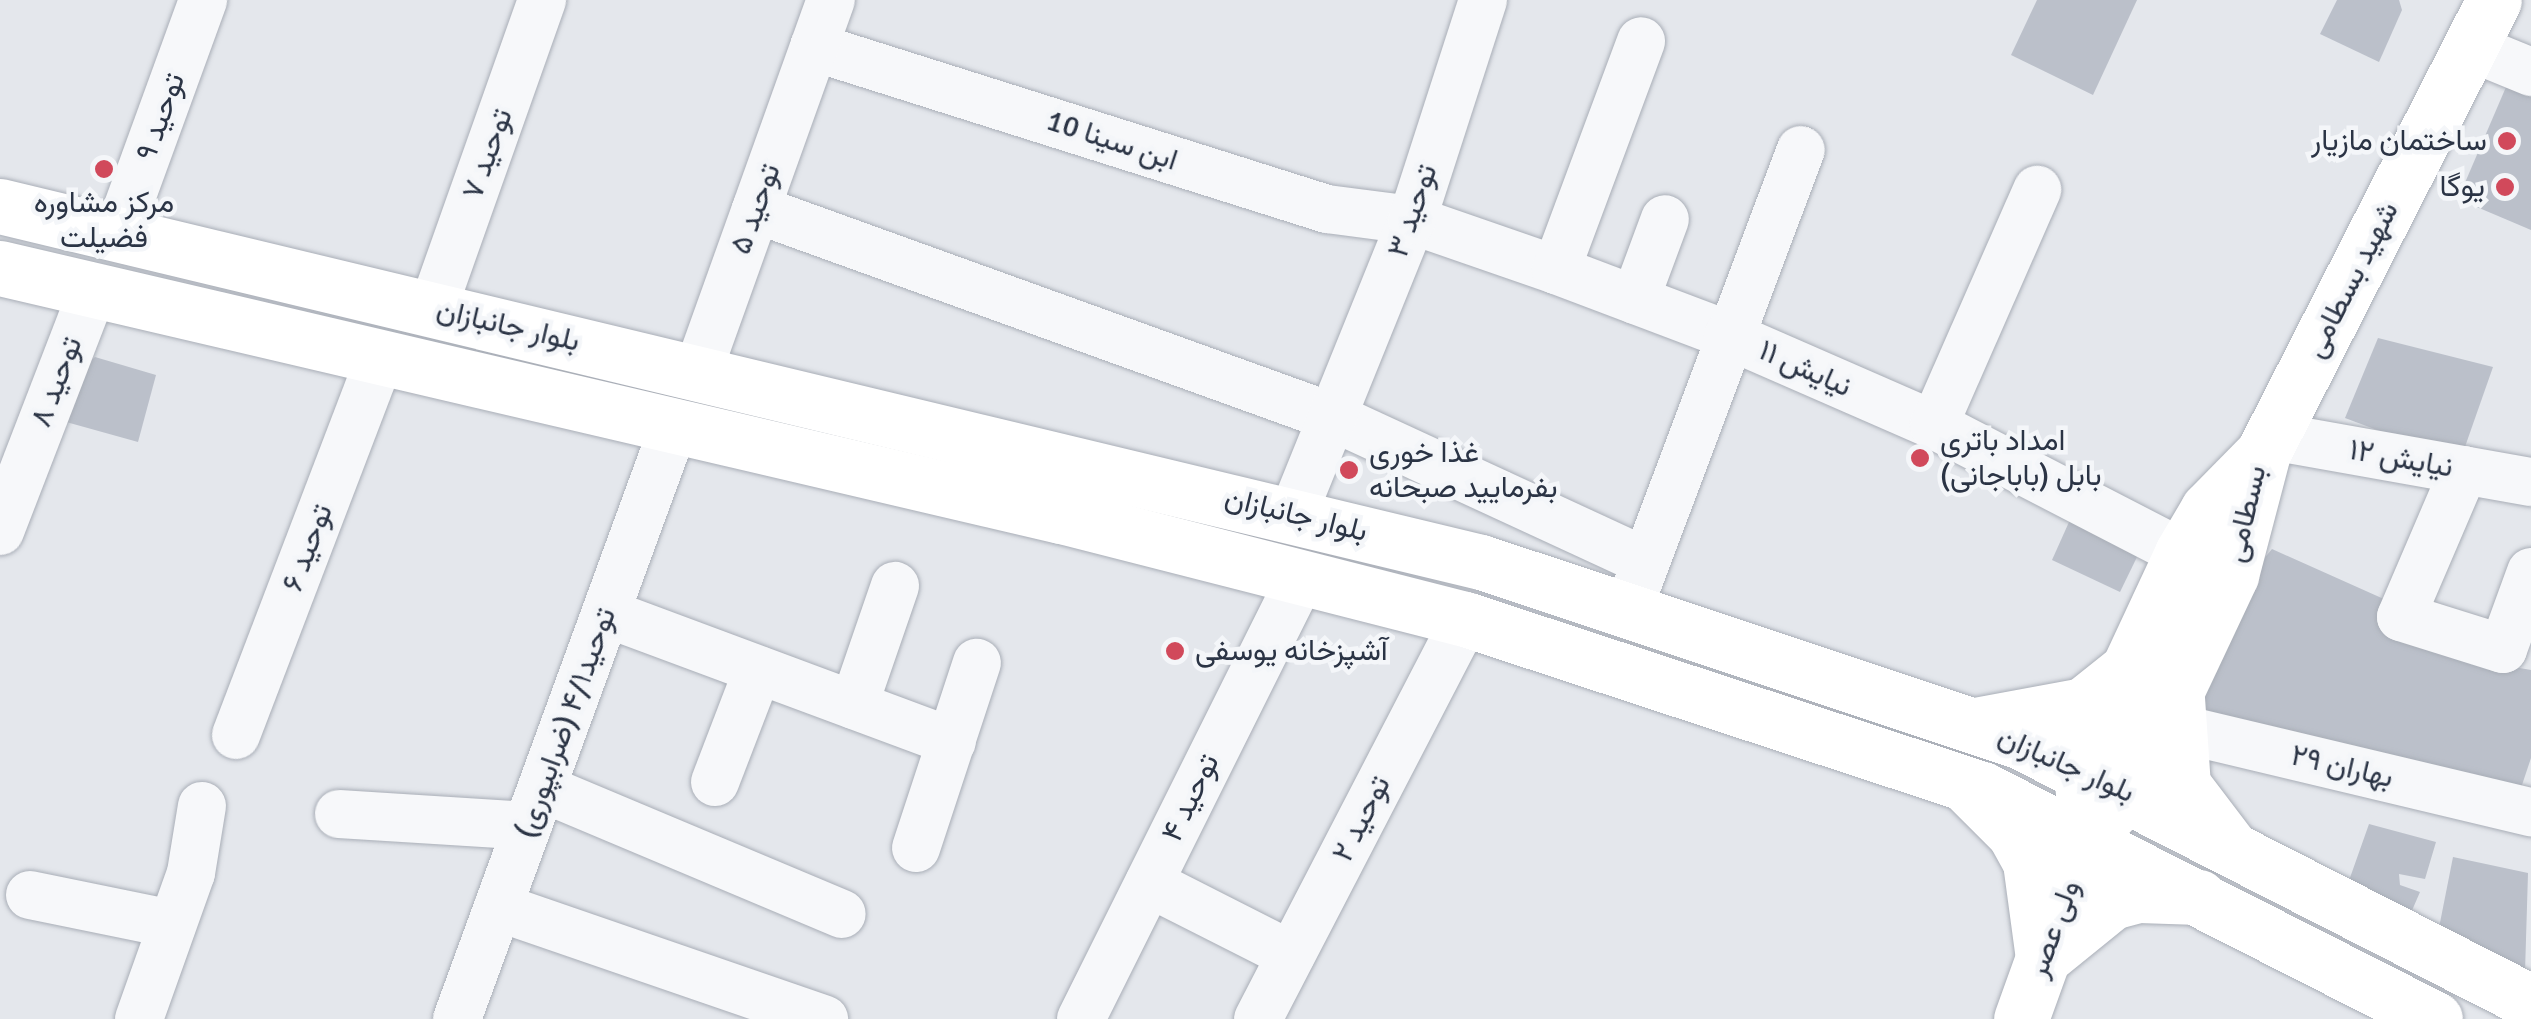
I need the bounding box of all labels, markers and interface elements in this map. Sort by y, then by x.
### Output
street label: توحید ۹ [129,68,193,166]
street label: ابن سینا 10 [1042,103,1182,179]
street label: توحید ۷ [455,104,521,204]
place label: ساختمان مازیار [2311,123,2487,159]
marker: ساختمان مازیار [2496,130,2518,152]
marker: مرکز مشاوره فضیلت [93,158,115,180]
street label: توحید ۵ [723,159,789,259]
street label: توحید ۳ [1380,160,1446,262]
place label: یوگا [2440,169,2485,205]
marker: یوگا [2494,176,2516,198]
place label: مرکز مشاوره فضیلت [34,185,174,256]
street label: شهید بسطامی [2297,196,2407,364]
street label: بلوار جانبازان [433,292,583,360]
street label: توحید ۸ [23,332,91,432]
street label: نیایش ۱۱ [1753,333,1857,405]
place label: امداد باتری بابل (باباجانی) [1940,423,2102,494]
street label: نیایش ۱۲ [2346,432,2456,486]
place label: غذا خوری بفرمایید صبحانه [1369,435,1558,506]
marker: امداد باتری بابل (باباجانی) [1909,447,1931,469]
marker: غذا خوری بفرمایید صبحانه [1338,459,1360,481]
street label: بسطامی [2217,462,2275,566]
street label: بلوار جانبازان [1221,480,1371,550]
street label: توحید ۶ [275,499,341,597]
street label: توحید۴/۱ (ضرابپوری) [508,603,624,843]
place label: آشپزخانه یوسفی [1195,633,1388,669]
marker: آشپزخانه یوسفی [1164,640,1186,662]
street label: بلوار جانبازان [1992,719,2140,811]
street label: بهاران ۲۹ [2287,738,2397,796]
street label: توحید ۴ [1154,748,1228,848]
street label: توحید ۲ [1325,770,1399,868]
street label: ولی عصر [2020,875,2088,983]

